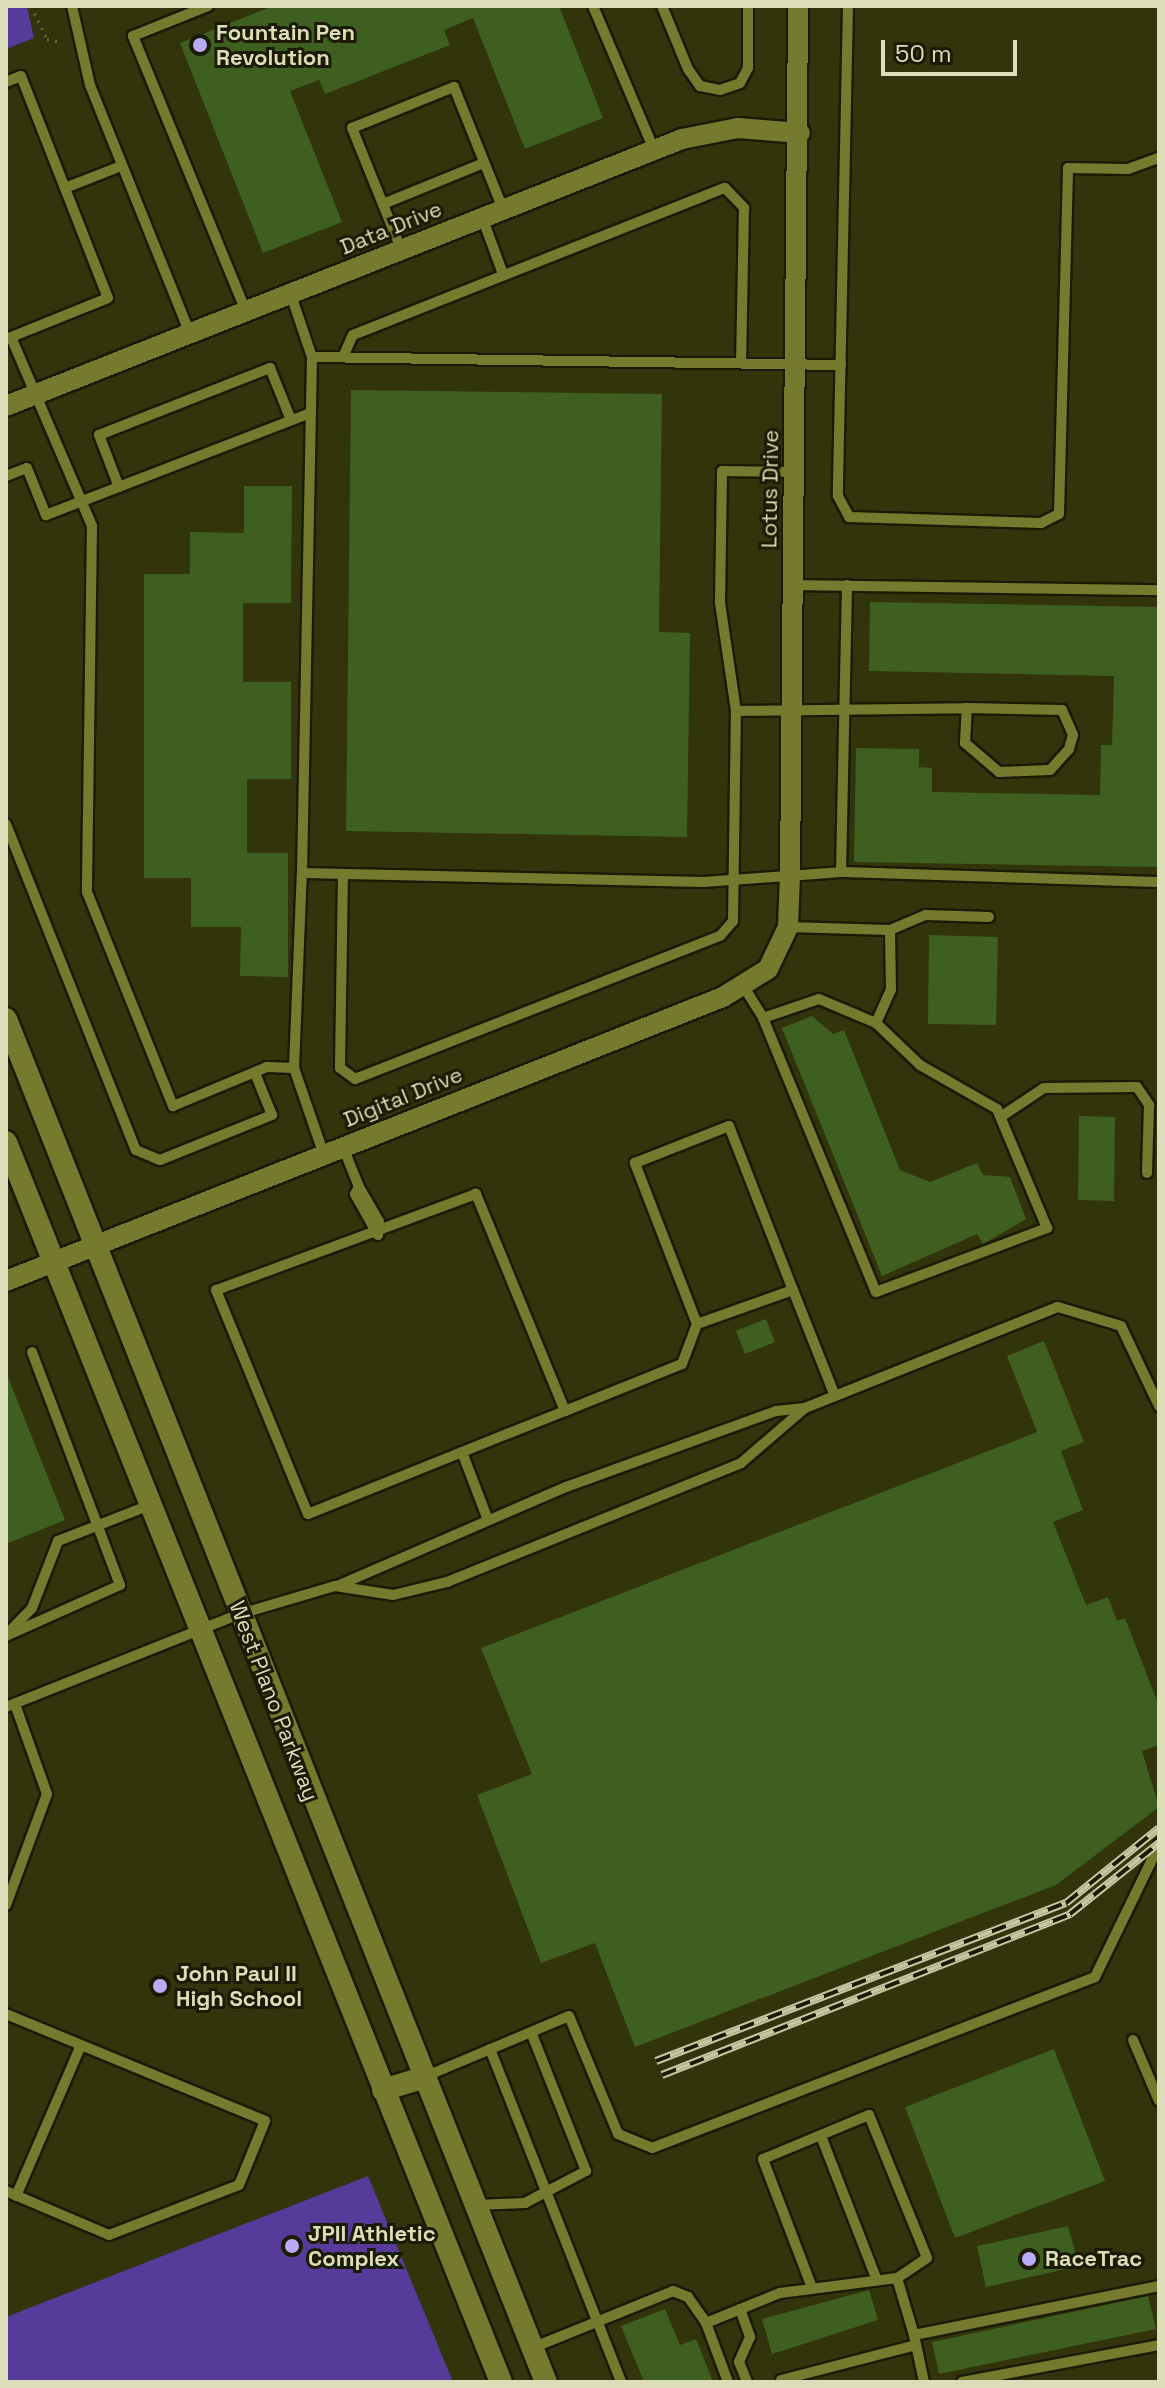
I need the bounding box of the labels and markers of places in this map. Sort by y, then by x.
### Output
place label: Fountain Pen Revolution [216,19,355,70]
marker: Fountain Pen Revolution [191,36,209,54]
place label: John Paul II High School [176,1960,302,2012]
marker: John Paul II High School [151,1977,169,1995]
place label: JPII Athletic Complex [308,2220,436,2272]
marker: JPII Athletic Complex [283,2237,301,2255]
place label: RaceTrac [1045,2246,1142,2272]
marker: RaceTrac [1020,2250,1038,2268]

